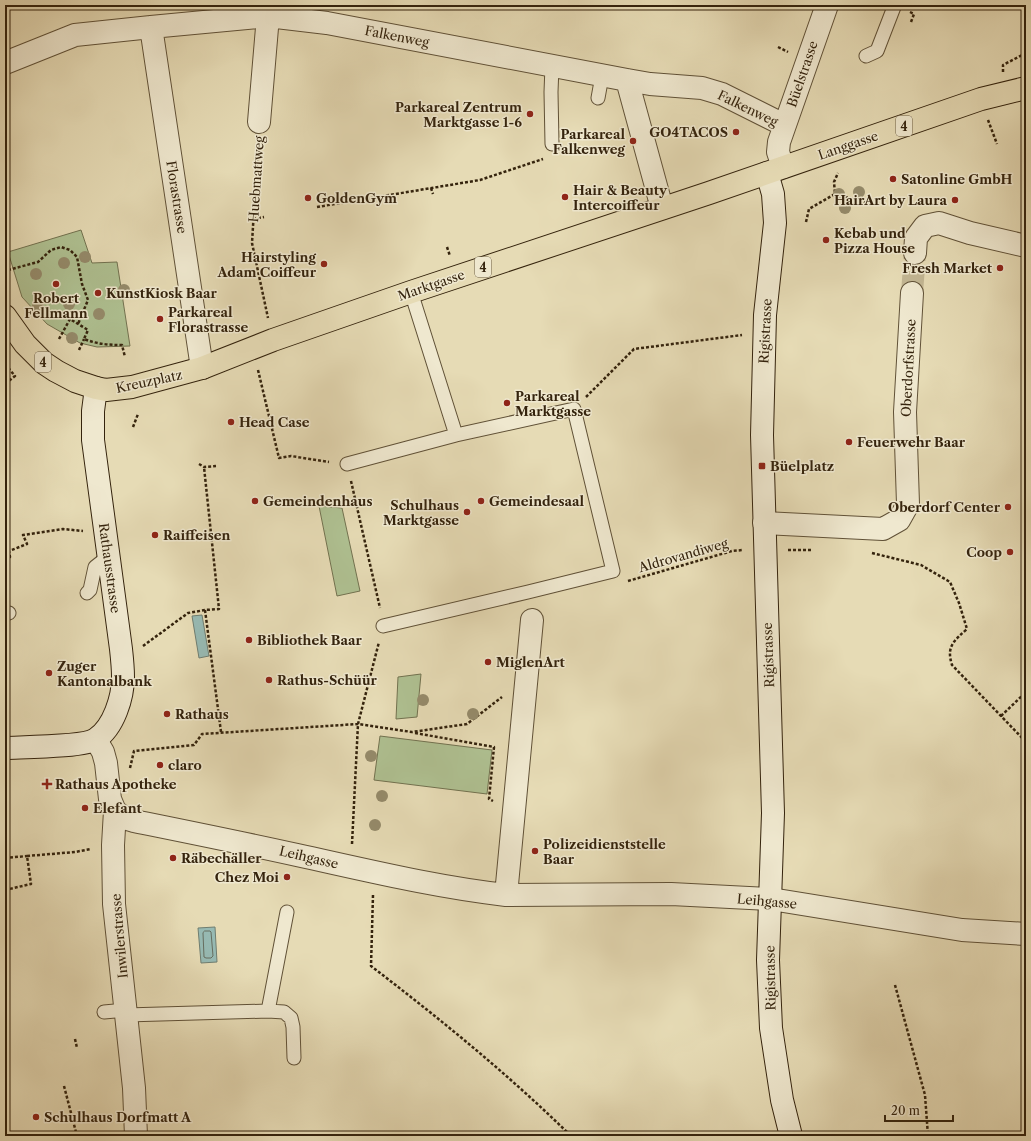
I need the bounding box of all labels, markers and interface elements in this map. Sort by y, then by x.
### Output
street label: Falkenweg [363,22,431,50]
street label: Büelstrasse [783,39,821,109]
street label: Falkenweg [715,86,781,130]
place label: Parkareal Zentrum Marktgasse 1-6 [395,99,522,130]
marker: Parkareal Zentrum Marktgasse 1-6 [525,109,535,119]
road number: 4 [896,116,912,136]
place label: GO4TACOS [649,124,728,140]
place label: Parkareal Falkenweg [553,126,625,157]
marker: GO4TACOS [731,127,741,137]
street label: Langgasse [816,127,880,163]
street label: Huebmattweg [245,135,267,223]
marker: Parkareal Falkenweg [628,136,638,146]
street label: Florastrasse [163,159,191,235]
place label: Satonline GmbH [901,171,1012,187]
marker: Satonline GmbH [888,174,898,184]
place label: Hair & Beauty Intercoiffeur [573,182,668,213]
place label: GoldenGym [316,190,397,206]
marker: Hair & Beauty Intercoiffeur [560,192,570,202]
place label: HairArt by Laura [834,192,947,208]
marker: GoldenGym [303,193,313,203]
marker: HairArt by Laura [950,195,960,205]
place label: Kebab und Pizza House [834,225,915,256]
marker: Kebab und Pizza House [821,235,831,245]
place label: Hairstyling Adam Coiffeur [216,249,317,280]
road number: 4 [475,257,491,277]
marker: Hairstyling Adam Coiffeur [319,259,329,269]
place label: Fresh Market [902,260,993,276]
marker: Fresh Market [995,263,1005,273]
street label: Marktgasse [395,266,467,304]
marker: Robert Fellmann [51,279,61,289]
place label: KunstKiosk Baar [106,285,218,301]
marker: KunstKiosk Baar [93,288,103,298]
place label: Robert Fellmann [24,290,88,321]
street label: Rigistrasse [755,298,775,364]
place label: Parkareal Florastrasse [168,304,248,335]
marker: Parkareal Florastrasse [155,314,165,324]
street label: Oberdorfstrasse [897,319,919,417]
road number: 4 [35,352,51,372]
street label: Kreuzplatz [114,366,184,396]
place label: Parkareal Marktgasse [515,388,591,419]
marker: Parkareal Marktgasse [502,398,512,408]
place label: Head Case [239,414,310,430]
marker: Head Case [226,417,236,427]
place label: Feuerwehr Baar [857,434,966,450]
marker: Feuerwehr Baar [844,437,854,447]
place label: Büelplatz [770,458,834,474]
marker: Büelplatz [757,461,767,471]
place label: Gemeindenhaus [263,493,372,509]
place label: Gemeindesaal [489,493,585,509]
marker: Gemeindenhaus [250,496,260,506]
marker: Gemeindesaal [476,496,486,506]
place label: Schulhaus Marktgasse [383,497,459,528]
place label: Oberdorf Center [888,499,1001,515]
marker: Oberdorf Center [1003,502,1013,512]
marker: Schulhaus Marktgasse [462,507,472,517]
street label: Rathausstrasse [96,522,124,614]
place label: Raiffeisen [163,527,231,543]
marker: Raiffeisen [150,530,160,540]
street label: Aldrovandiweg [635,535,730,576]
place label: Coop [966,544,1002,560]
marker: Coop [1005,547,1015,557]
street label: Rigistrasse [759,622,777,688]
place label: Bibliothek Baar [257,632,362,648]
marker: Bibliothek Baar [244,635,254,645]
place label: MiglenArt [496,654,566,670]
marker: MiglenArt [483,657,493,667]
place label: Zuger Kantonalbank [57,658,152,689]
marker: Zuger Kantonalbank [44,668,54,678]
place label: Rathus-Schüür [277,672,378,688]
marker: Rathus-Schüür [264,675,274,685]
place label: Rathaus [175,706,229,722]
marker: Rathaus [162,709,172,719]
place label: claro [168,757,202,773]
marker: claro [155,760,165,770]
place label: Rathaus Apotheke [55,776,177,792]
marker: Rathaus Apotheke [42,779,52,789]
place label: Elefant [93,800,143,816]
marker: Elefant [80,803,90,813]
place label: Polizeidienststelle Baar [543,836,666,867]
street label: Leihgasse [278,842,340,872]
marker: Polizeidienststelle Baar [530,846,540,856]
place label: Räbechäller [181,850,262,866]
marker: Räbechäller [168,853,178,863]
place label: Chez Moi [215,869,279,885]
marker: Chez Moi [282,872,292,882]
street label: Leihgasse [736,890,798,912]
street label: Inwilerstrasse [107,893,131,979]
street label: Rigistrasse [761,945,779,1011]
scale bar [885,1097,953,1123]
text: 20 m [891,1103,920,1118]
place label: Schulhaus Dorfmatt A [44,1109,192,1125]
marker: Schulhaus Dorfmatt A [31,1112,41,1122]

